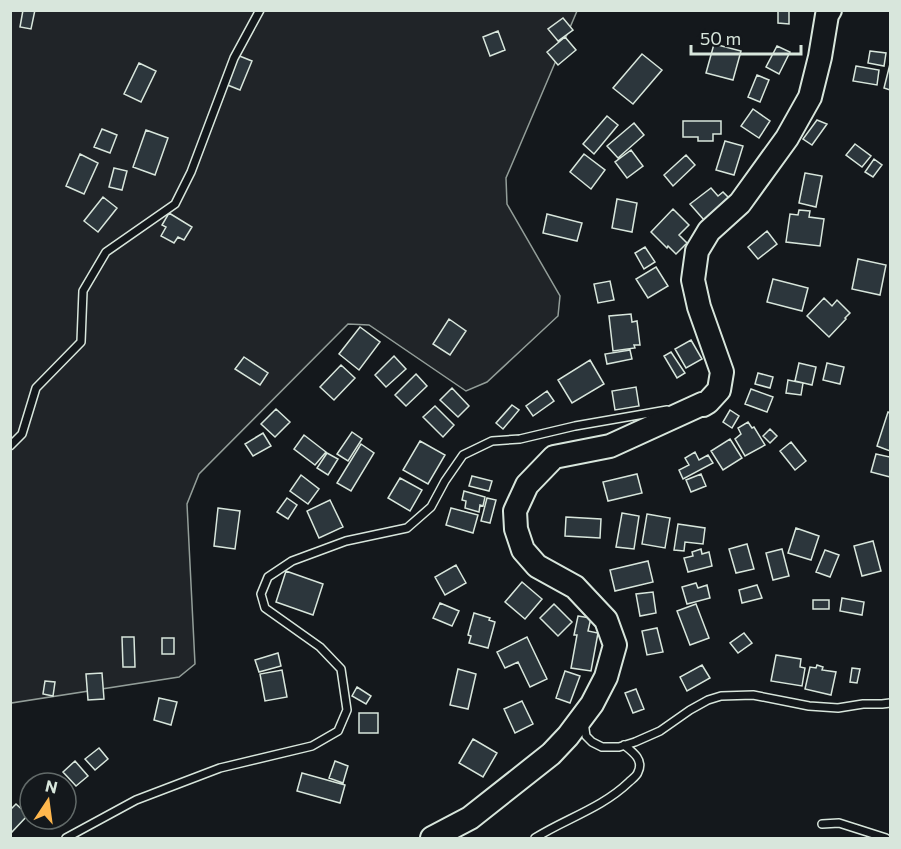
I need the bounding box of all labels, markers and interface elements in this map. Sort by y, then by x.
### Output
scale bar [691,18,800,56]
text: 50 m [700,27,741,49]
north arrow [18,771,78,831]
text: N [44,775,59,797]

